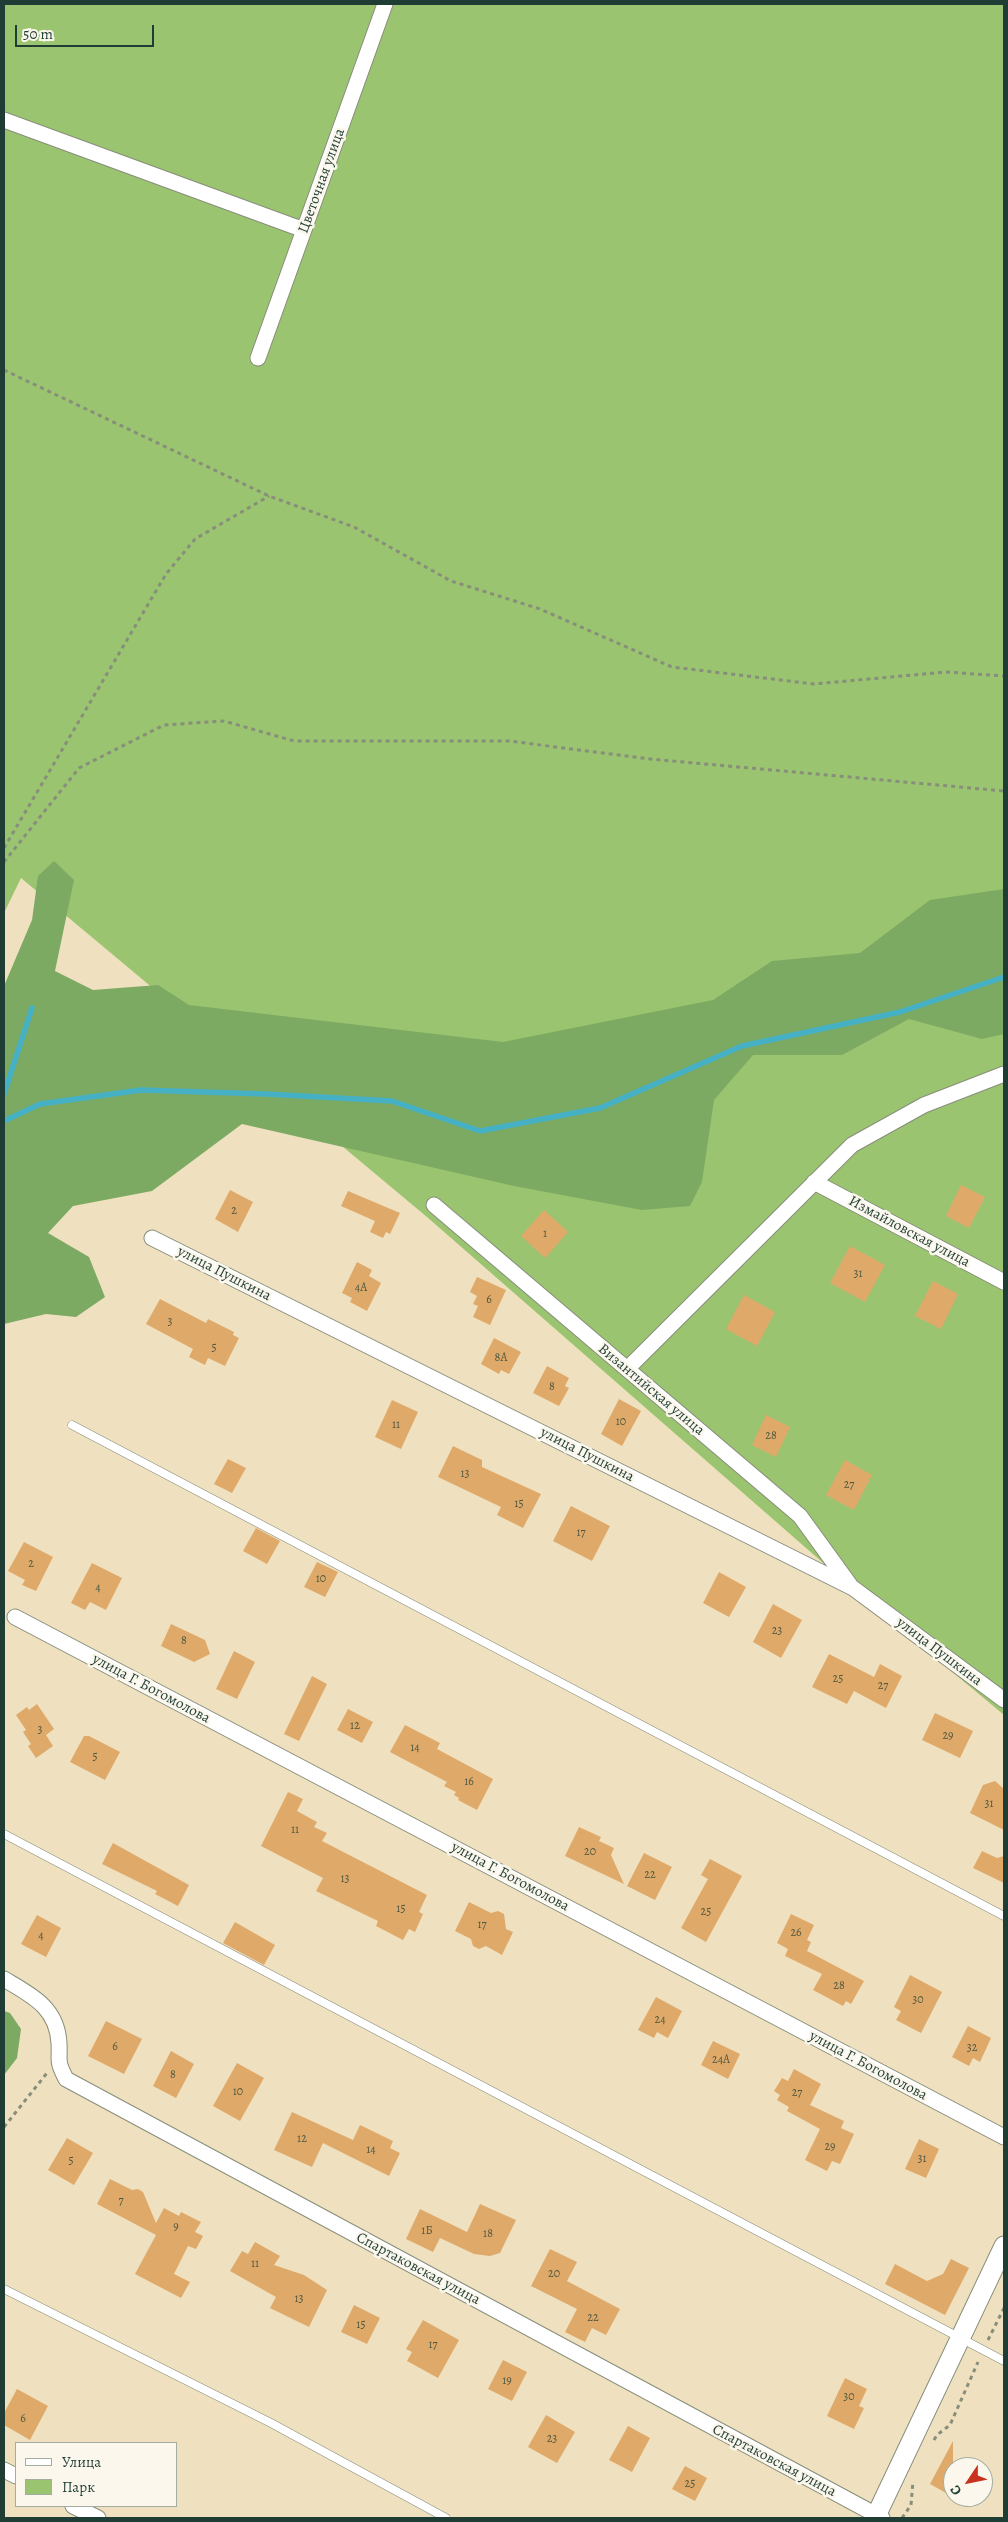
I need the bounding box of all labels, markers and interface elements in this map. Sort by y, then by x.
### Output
scale bar [18,15,156,47]
text: 50 m [23,24,53,44]
street label: Цветочная улица [295,126,349,236]
street label: Измайловская улица [845,1192,973,1272]
house number: 2 [231,1204,237,1218]
house number: 1 [543,1227,547,1241]
street label: улица Пушкина [174,1243,274,1305]
house number: 31 [853,1267,863,1281]
house number: 4А [355,1281,367,1295]
house number: 6 [486,1293,492,1307]
house number: 3 [168,1315,172,1329]
street label: Византийская улица [594,1340,708,1440]
house number: 5 [211,1341,217,1355]
house number: 8А [495,1351,507,1365]
house number: 8 [549,1380,555,1394]
house number: 10 [616,1415,626,1429]
house number: 11 [392,1418,400,1432]
street label: улица Пушкина [537,1424,637,1486]
house number: 28 [765,1429,777,1443]
house number: 13 [460,1467,470,1481]
house number: 27 [844,1478,854,1492]
house number: 15 [514,1497,524,1511]
house number: 17 [576,1526,586,1540]
house number: 2 [28,1557,34,1571]
house number: 10 [316,1572,326,1586]
house number: 4 [95,1581,101,1595]
street label: улица Пушкина [893,1614,985,1690]
house number: 23 [772,1624,782,1638]
house number: 8 [181,1634,187,1648]
street label: улица Г. Богомолова [89,1650,213,1728]
house number: 25 [833,1672,843,1686]
house number: 27 [878,1679,888,1693]
house number: 12 [350,1719,360,1733]
house number: 3 [38,1723,42,1737]
house number: 29 [942,1729,954,1743]
house number: 14 [410,1741,420,1755]
house number: 5 [92,1750,98,1764]
house number: 16 [464,1775,474,1789]
house number: 31 [984,1797,994,1811]
house number: 11 [291,1823,299,1837]
street label: улица Г. Богомолова [448,1838,572,1916]
house number: 20 [584,1845,596,1859]
house number: 22 [644,1868,656,1882]
house number: 13 [340,1872,350,1886]
house number: 15 [396,1902,406,1916]
house number: 25 [701,1905,711,1919]
house number: 17 [477,1918,487,1932]
house number: 26 [790,1926,802,1940]
house number: 4 [38,1929,44,1943]
house number: 28 [833,1979,845,1993]
house number: 30 [912,1993,924,2007]
house number: 24 [654,2013,666,2027]
street label: улица Г. Богомолова [806,2027,930,2105]
house number: 6 [112,2040,118,2054]
house number: 32 [967,2041,977,2055]
house number: 24А [712,2053,730,2067]
house number: 8 [170,2068,176,2082]
house number: 10 [233,2085,243,2099]
house number: 27 [792,2086,802,2100]
house number: 12 [297,2132,307,2146]
house number: 29 [824,2140,836,2154]
house number: 14 [366,2143,376,2157]
house number: 31 [917,2152,927,2166]
house number: 5 [68,2154,74,2168]
house number: 7 [118,2194,124,2208]
house number: 9 [173,2220,179,2234]
house number: 1Б [421,2224,433,2238]
house number: 18 [483,2227,493,2241]
street label: Спартаковская улица [353,2229,483,2309]
house number: 11 [251,2257,259,2271]
house number: 20 [548,2267,560,2281]
house number: 13 [294,2292,304,2306]
house number: 22 [587,2311,599,2325]
house number: 15 [356,2318,366,2332]
house number: 17 [428,2338,438,2352]
house number: 19 [502,2374,512,2388]
house number: 30 [843,2390,855,2404]
house number: 6 [20,2412,26,2426]
street label: Спартаковская улица [709,2421,839,2501]
house number: 23 [547,2432,557,2446]
legend [15,2442,178,2507]
text: Улица [62,2452,101,2472]
north arrow [943,2457,993,2507]
text: Парк [62,2477,95,2497]
house number: 25 [685,2477,695,2491]
text: С [946,2481,966,2499]

